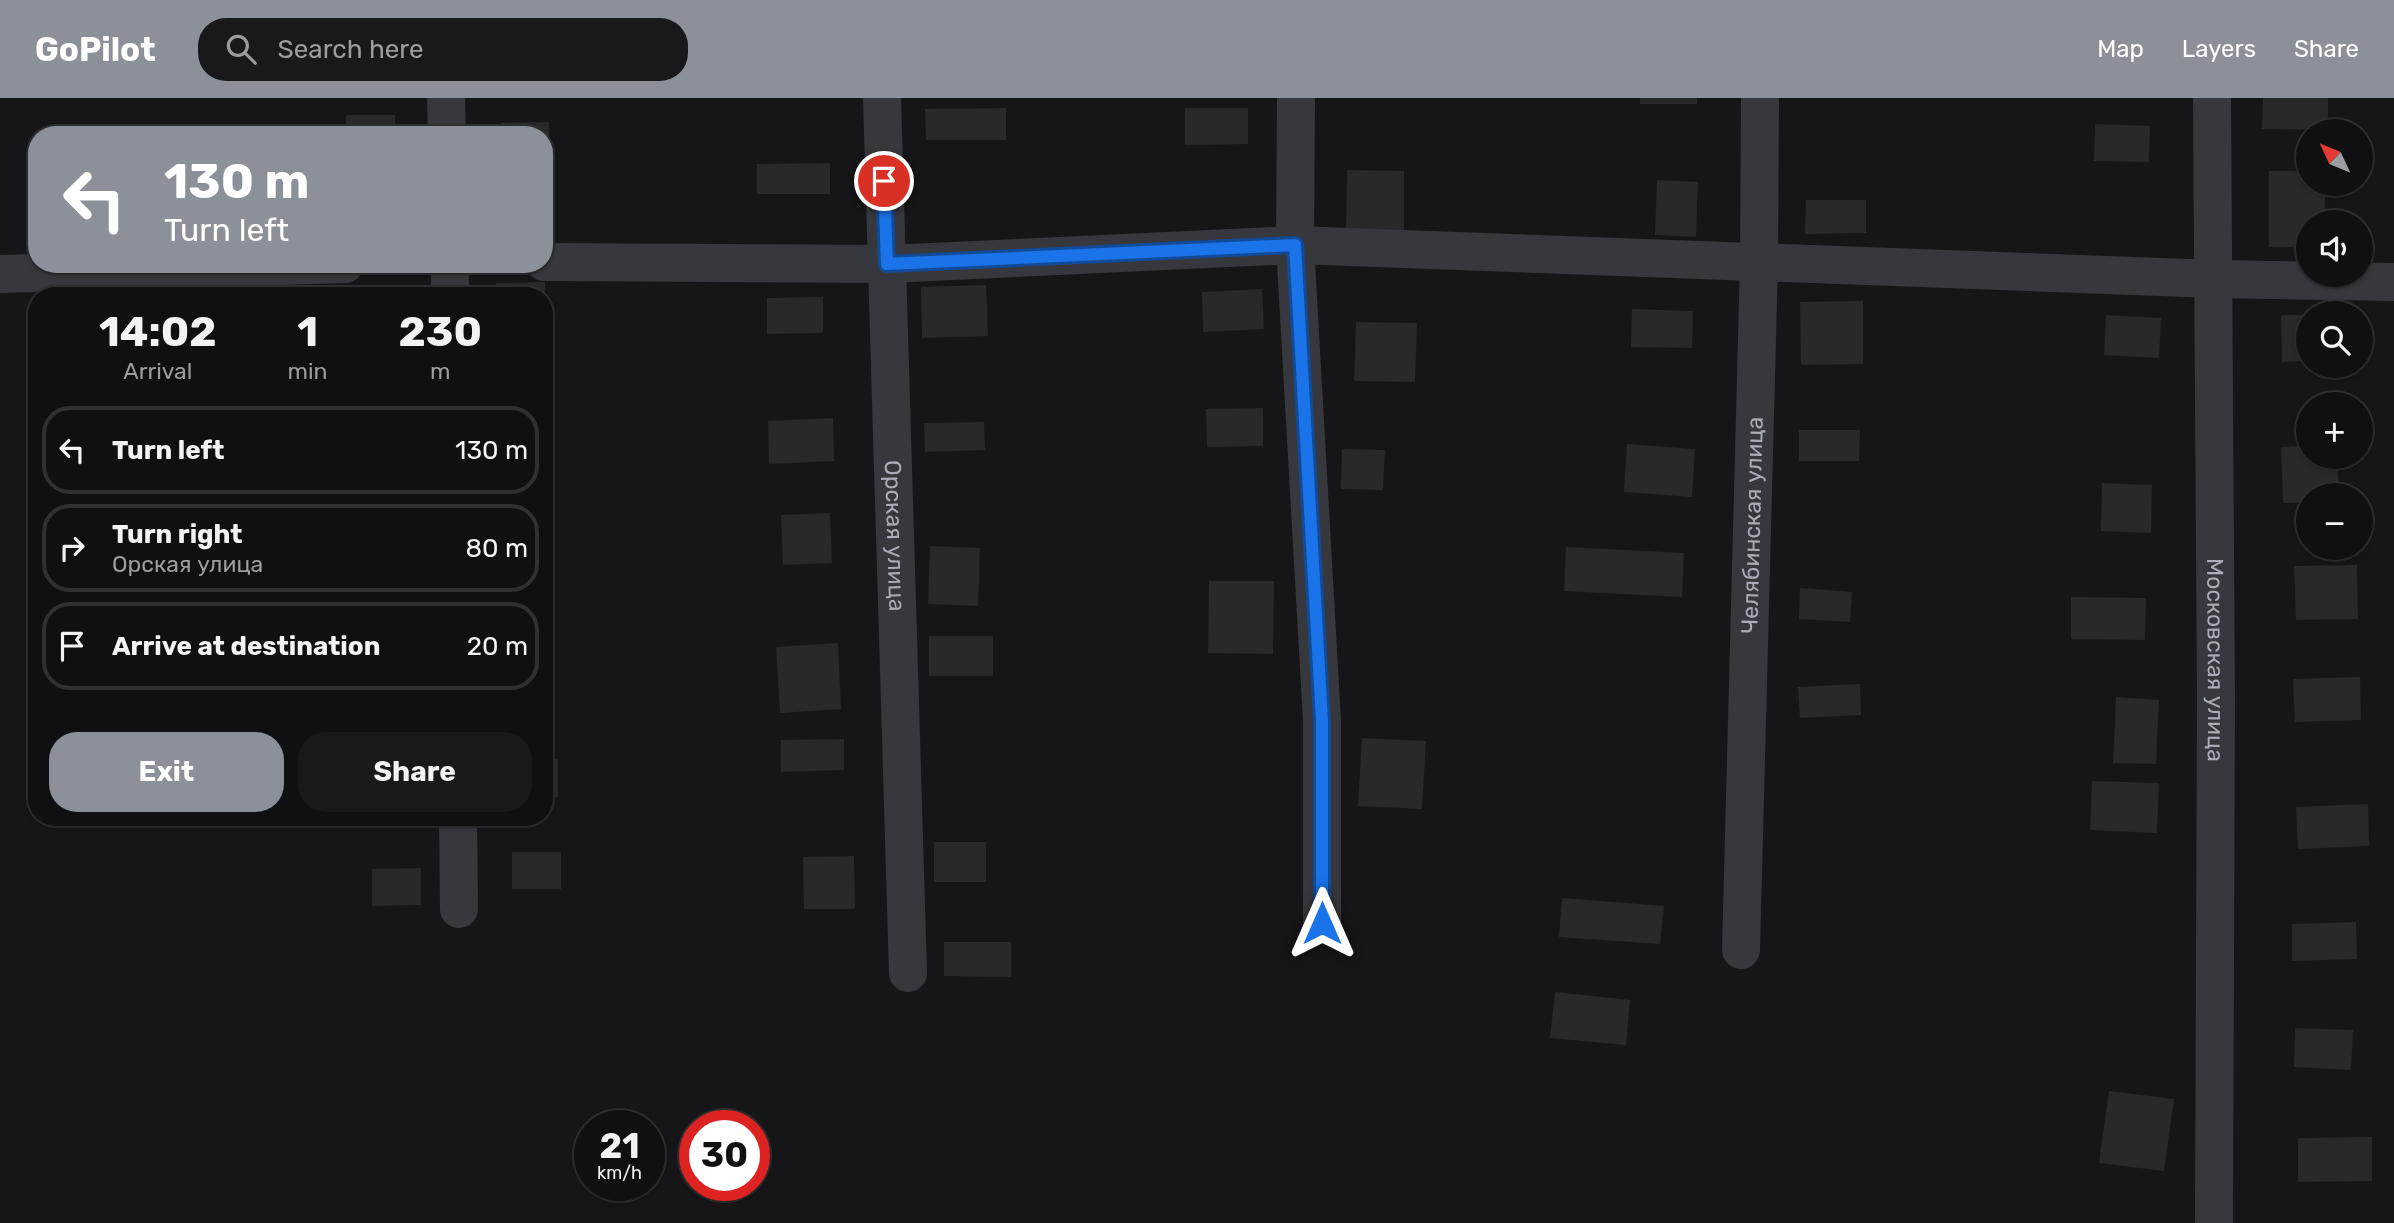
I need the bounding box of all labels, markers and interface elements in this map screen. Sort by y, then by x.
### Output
search box [198,18,688,81]
text: GoPilot [35,30,156,69]
icon: search [222,30,260,68]
text: Search here [278,34,423,65]
text: Map [2097,35,2144,63]
text: Layers [2182,35,2256,63]
text: Share [2294,35,2359,63]
north arrow [2296,119,2373,196]
map controls [2296,119,2373,560]
pin [854,151,914,211]
text: 130 m [164,152,309,210]
icon: left [49,154,140,245]
icon: arrive [865,162,903,200]
button: sound [2296,210,2373,287]
text: Turn left [164,211,289,249]
button: search [2296,301,2373,378]
text: 14:02 [99,307,217,357]
text: 1 [297,307,318,357]
text: 230 [399,307,482,357]
text: Arrival [123,357,192,385]
text: min [288,357,328,385]
text: m [430,357,451,385]
button: + [2296,392,2373,469]
street label: Челябинская улица [1735,416,1769,634]
icon: left [53,431,91,469]
text: Turn left [112,435,224,466]
text: 130 m [455,435,528,466]
street label: Орская улица [879,460,911,612]
button: − [2296,483,2373,560]
text: Turn right [112,519,242,550]
icon: right [53,529,91,567]
text: 80 m [465,533,528,564]
text: Орская улица [112,550,263,578]
street label: Московская улица [2201,558,2230,762]
icon: arrive [53,627,91,665]
text: Arrive at destination [112,631,380,662]
text: 20 m [467,631,528,662]
button: Exit [49,732,284,812]
button: Share [298,732,532,812]
position arrow [1285,886,1359,960]
speed limit sign: 30 [679,1110,770,1201]
text: 21 [599,1125,640,1167]
text: km/h [597,1162,642,1184]

